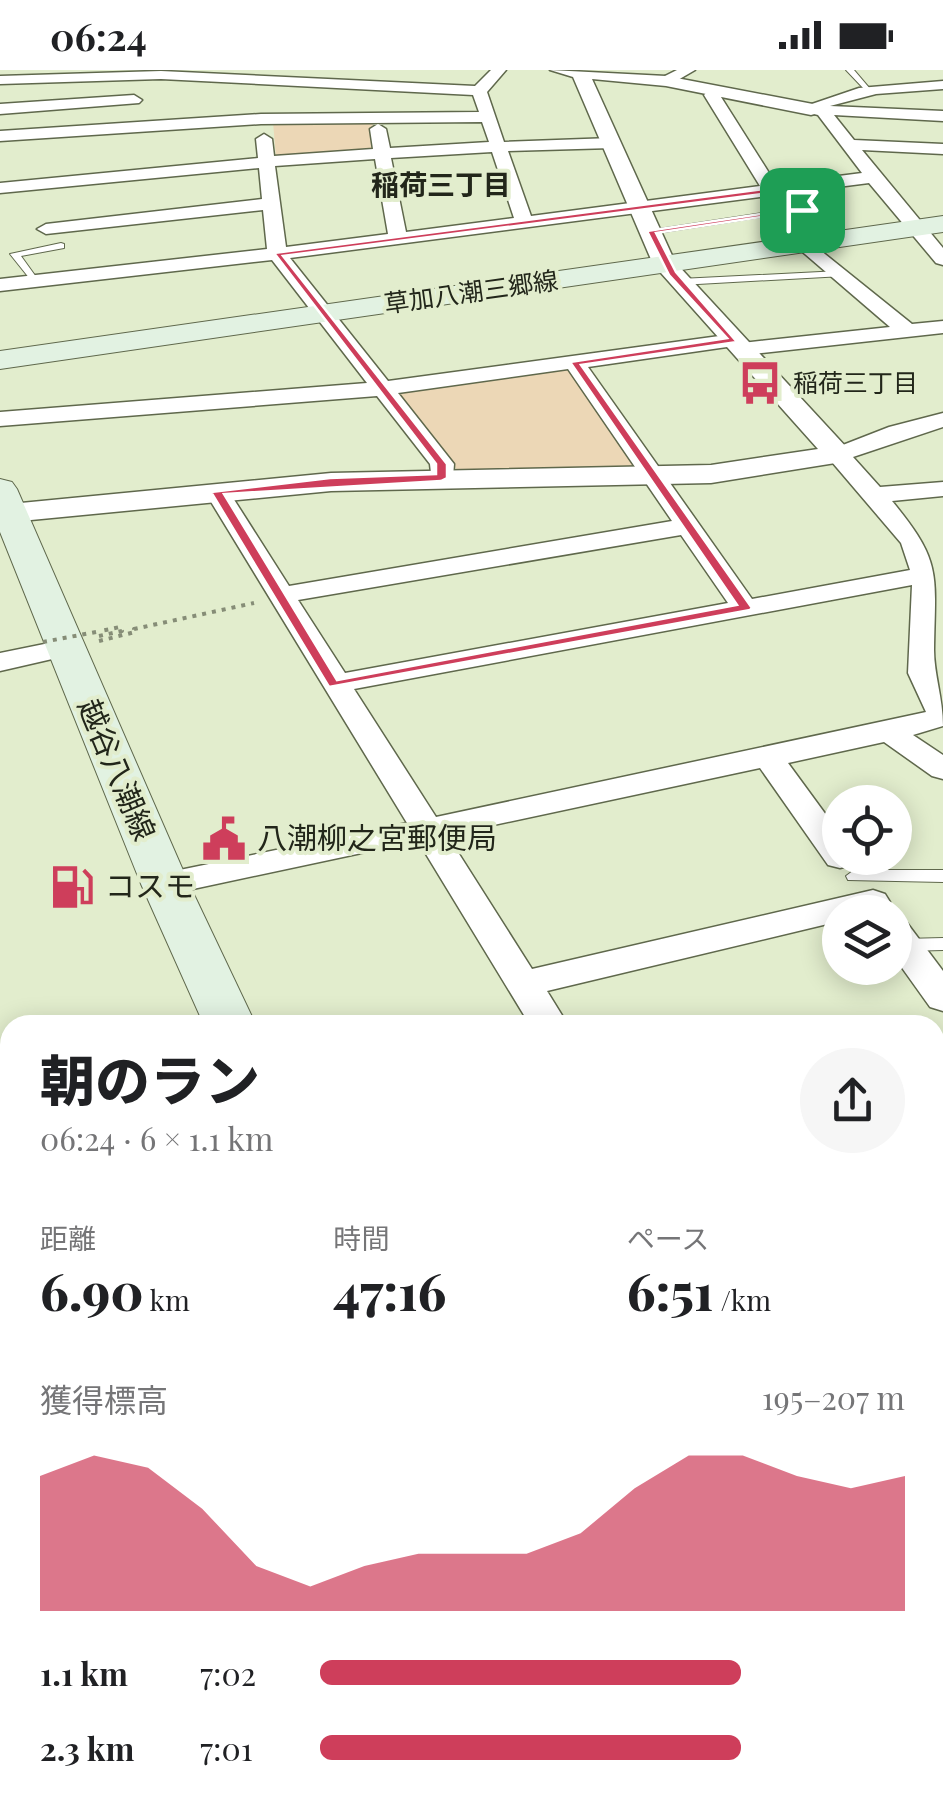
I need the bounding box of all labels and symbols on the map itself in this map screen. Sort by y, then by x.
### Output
district label: 稲荷三丁目 [371,165,511,202]
pin [760,168,845,253]
street label: 草加八潮三郷線 [382,262,560,319]
bus stop icon: 稲荷三丁目 [736,359,784,407]
place label: 稲荷三丁目 [793,365,918,398]
street label: 越谷八潮線 [70,692,166,846]
public building icon: 八潮柳之宮郵便局 [200,815,248,863]
place label: 八潮柳之宮郵便局 [257,817,497,857]
fuel station icon: コスモ [48,863,96,911]
place label: コスモ [105,865,195,905]

